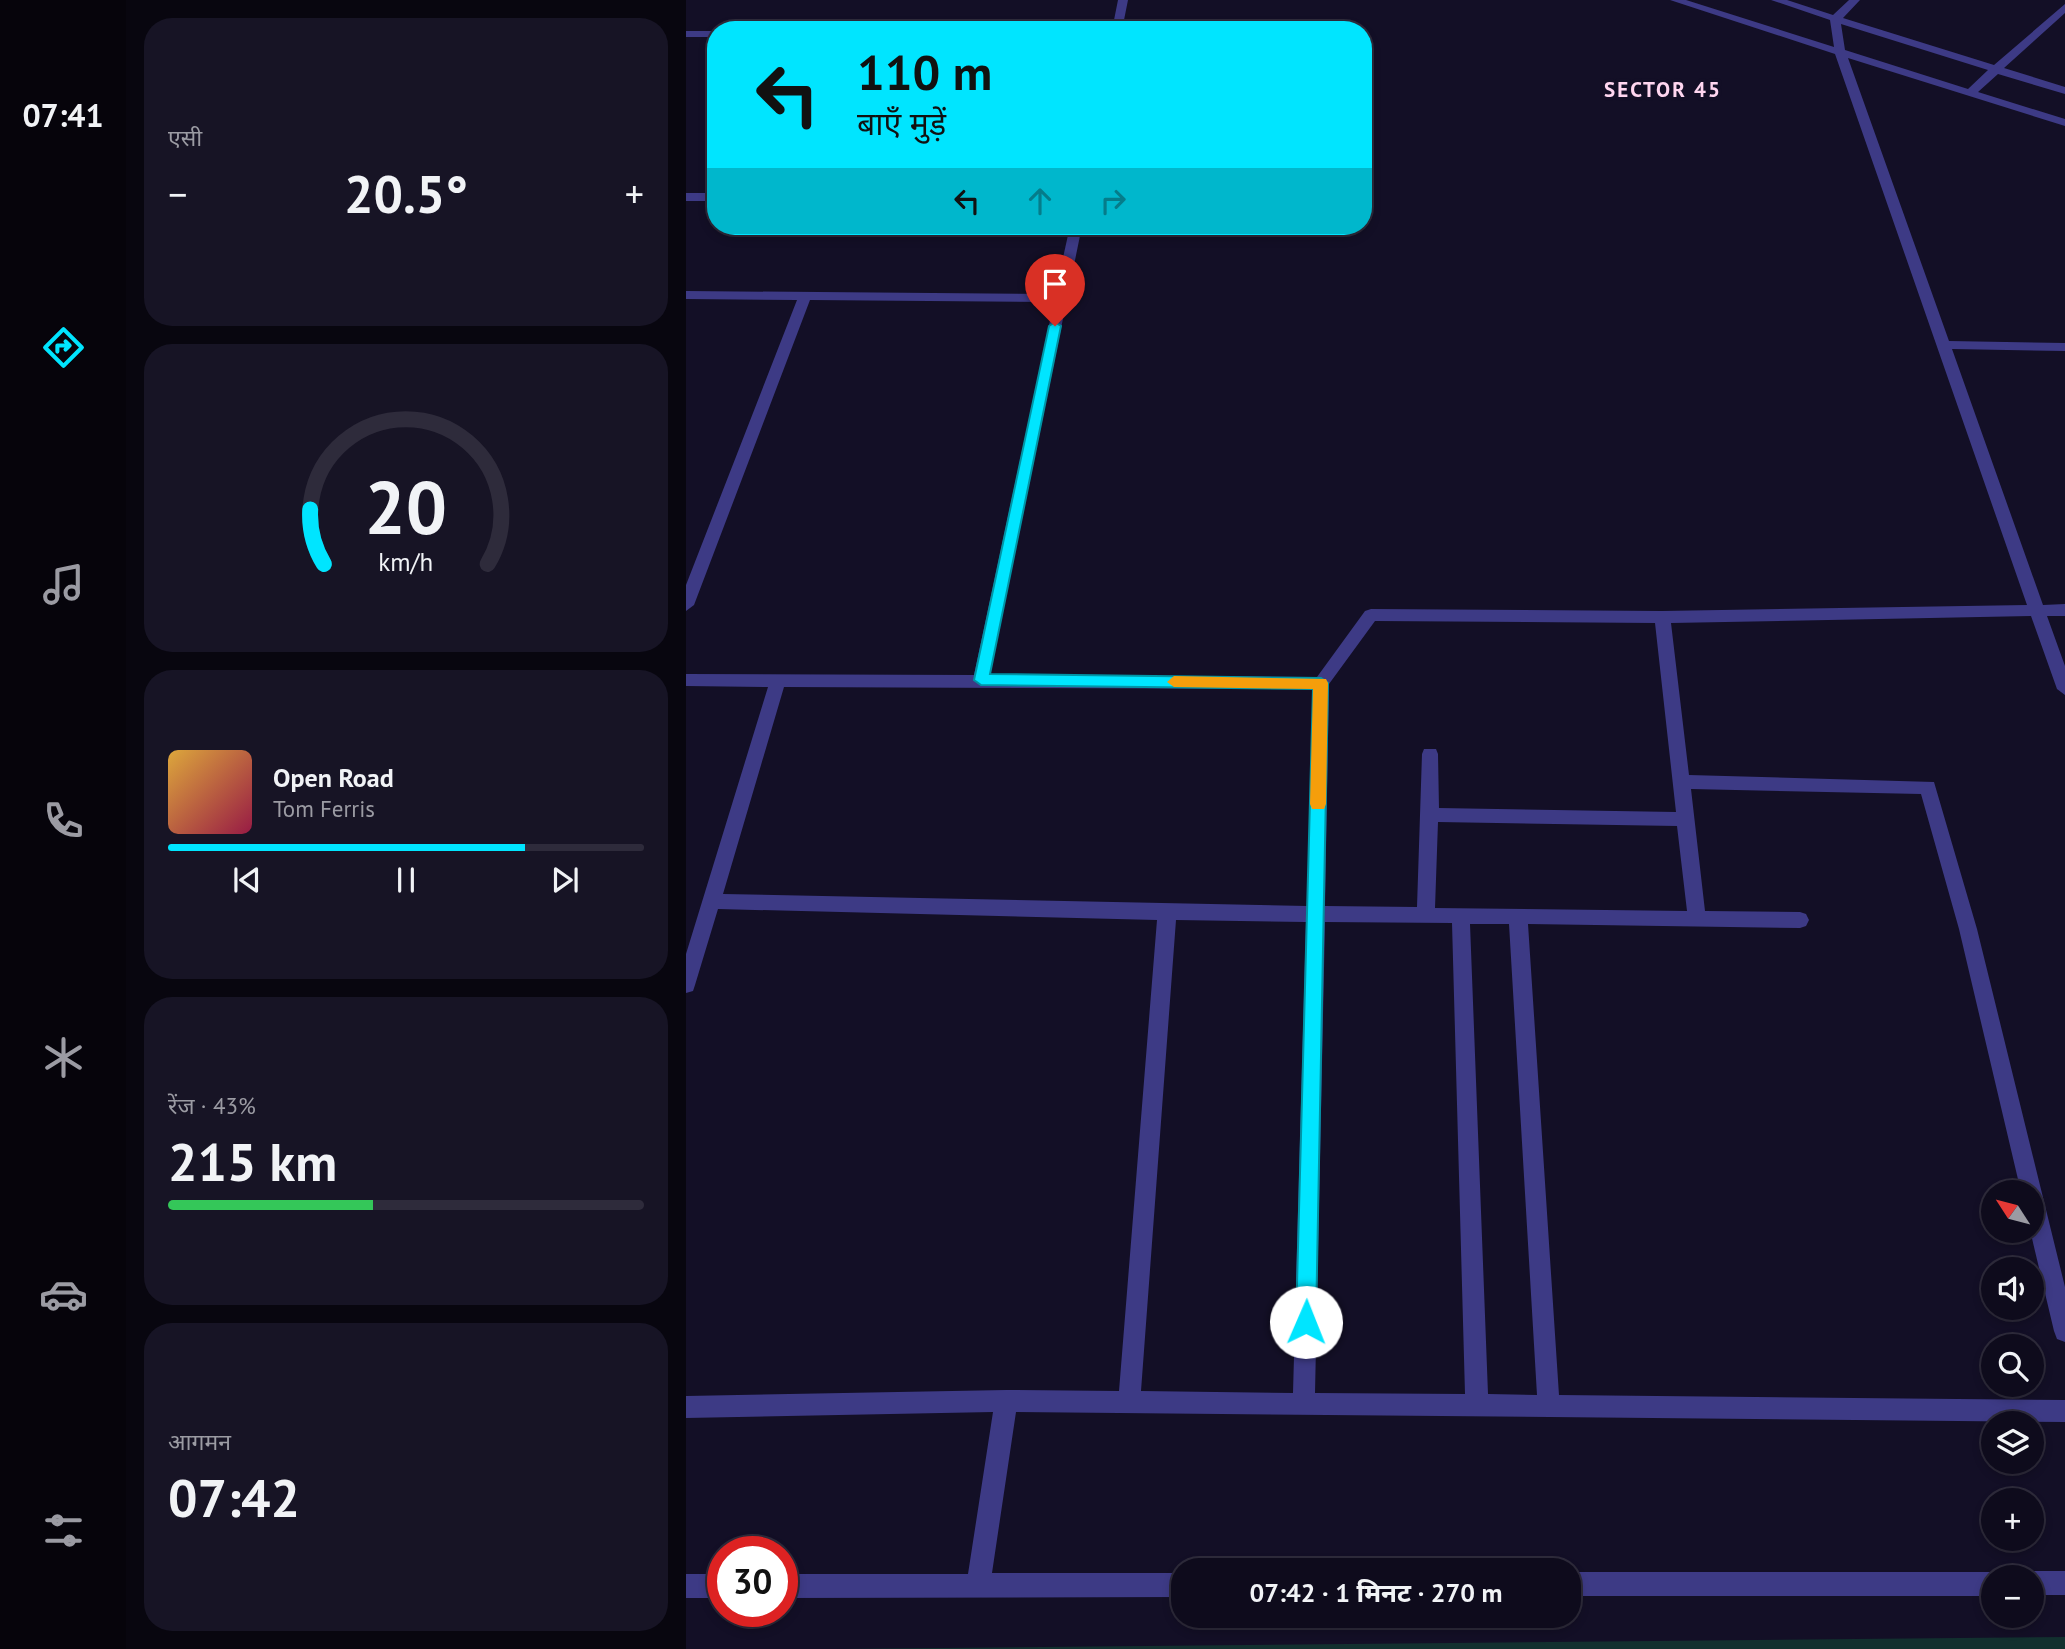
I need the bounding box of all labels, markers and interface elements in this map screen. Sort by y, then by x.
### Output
text: 110 m [857,40,992,104]
icon: left [742,49,833,140]
district label: SECTOR 45 [1604,76,1722,103]
text: 07:41 [22,94,104,136]
text: बाएँ मुड़ें [857,102,946,144]
text: एसी [168,123,202,152]
text: 20.5° [344,160,468,227]
text: − [168,169,187,218]
text: + [625,169,644,218]
icon: left [948,182,986,220]
icon: ahead [1021,182,1059,220]
icon: right [1094,182,1132,220]
pin [1025,254,1085,326]
icon: arrive [1036,265,1074,303]
icon: directions [39,323,88,372]
text: 20 [365,461,447,555]
text: km/h [379,546,433,578]
icon: music [39,560,88,609]
text: Open Road [273,761,394,794]
text: Tom Ferris [273,794,375,823]
icon: phone [39,796,88,845]
icon: previous [228,861,266,899]
icon: pause [387,861,425,899]
icon: next [546,861,584,899]
icon: climate [39,1033,88,1082]
text: रेंज · 43% [168,1091,256,1120]
text: 215 km [168,1128,337,1195]
north arrow [1981,1180,2044,1242]
map controls [1981,1180,2044,1628]
button: sound [1981,1257,2044,1320]
icon: car [39,1270,88,1319]
position arrow [1269,1285,1343,1359]
button: search [1981,1334,2044,1397]
button: layers [1981,1411,2044,1474]
text: आगमन [168,1427,231,1456]
text: 07:42 [168,1464,300,1531]
button: + [1981,1488,2044,1551]
icon: filters [39,1506,88,1555]
speed limit sign: 30 [707,1536,798,1627]
button: − [1981,1565,2044,1628]
text: 07:42 · 1 मिनट · 270 m [1249,1576,1503,1609]

